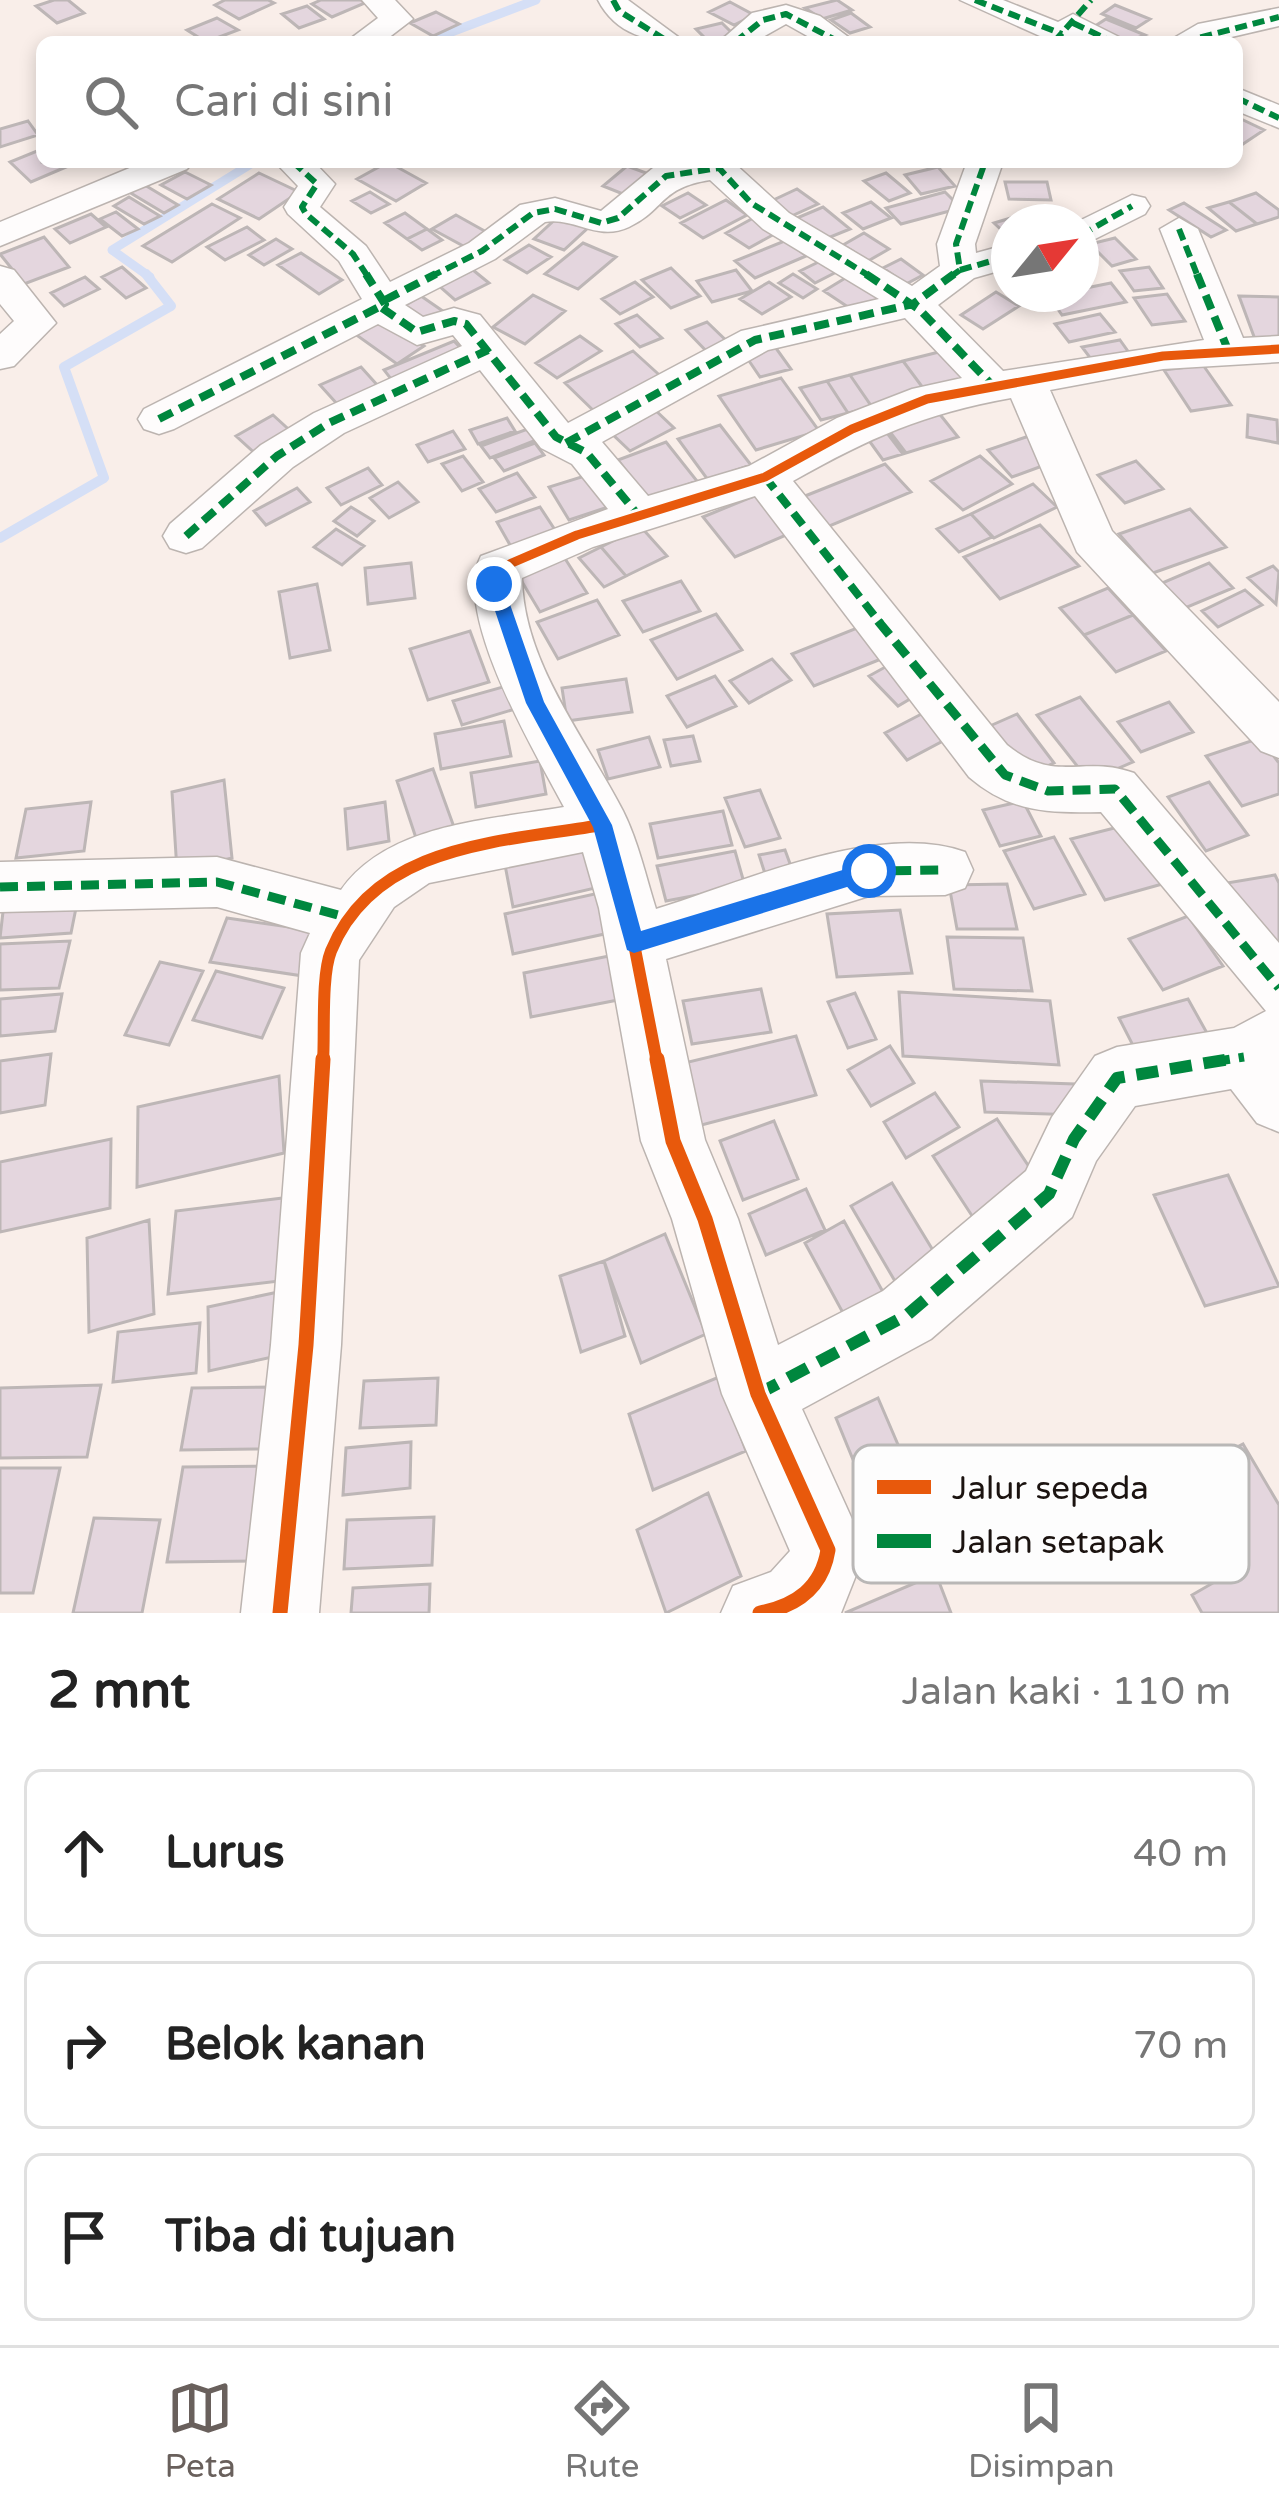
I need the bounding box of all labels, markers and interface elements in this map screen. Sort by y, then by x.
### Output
search box [36,36,1243,168]
icon: search [78,69,144,135]
text: Cari di sini [174,75,393,129]
north arrow [991,204,1099,312]
route end [467,557,521,611]
route start [842,844,896,898]
legend [853,1445,1249,1583]
text: Jalur sepeda [952,1469,1149,1508]
text: Jalan setapak [952,1523,1164,1562]
text: 2 mnt [48,1660,190,1722]
text: Jalan kaki · 110 m [902,1668,1231,1715]
icon: ahead [51,1820,117,1886]
text: Lurus [165,1826,285,1880]
text: 40 m [1133,1830,1228,1877]
icon: right [51,2012,117,2078]
text: Belok kanan [165,2018,426,2072]
text: 70 m [1133,2022,1228,2069]
icon: arrive [51,2204,117,2270]
text: Tiba di tujuan [165,2210,456,2264]
tab: Peta [164,2375,236,2486]
tab: Rute [565,2375,639,2486]
tab: Disimpan [968,2375,1115,2486]

